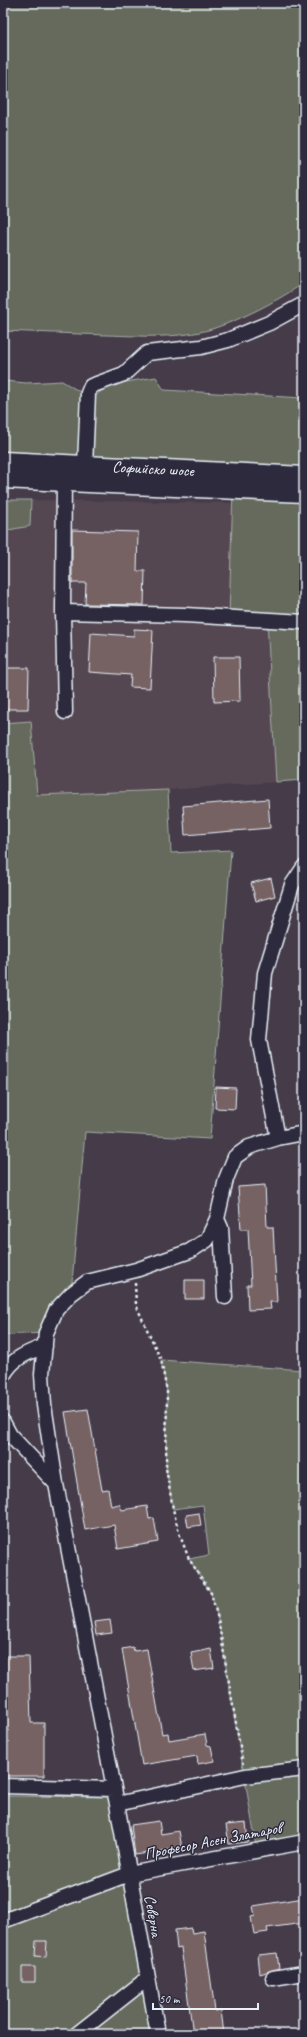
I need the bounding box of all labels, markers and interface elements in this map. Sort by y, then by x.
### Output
street label: Софийско шосе [112,457,196,481]
street label: Професор Асен Златаров [143,1817,287,1864]
street label: Северна [139,1893,167,1940]
scale bar [153,1985,258,2011]
text: 50 m [159,1991,181,2007]

